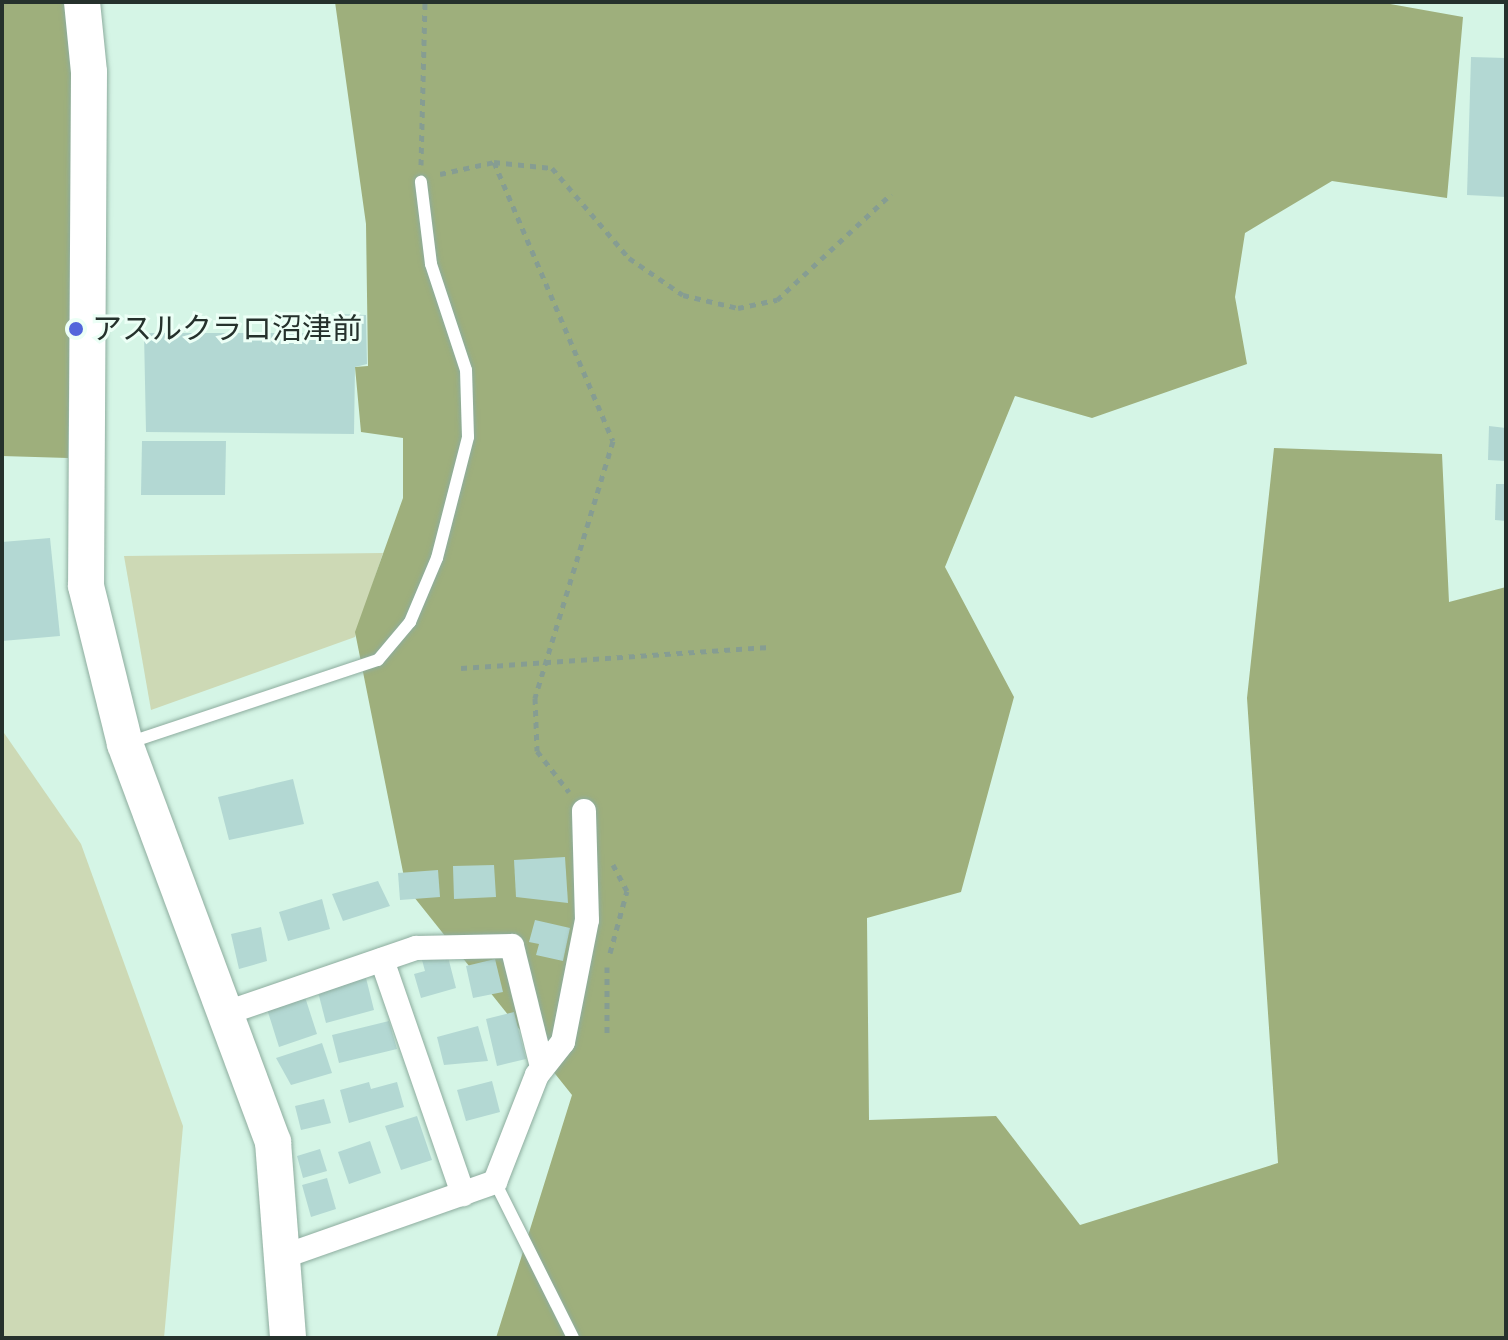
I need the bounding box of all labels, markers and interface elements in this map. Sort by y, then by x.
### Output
place label: アスルクラロ沼津前 [92,311,362,347]
marker: アスルクラロ沼津前 [67,320,85,338]

